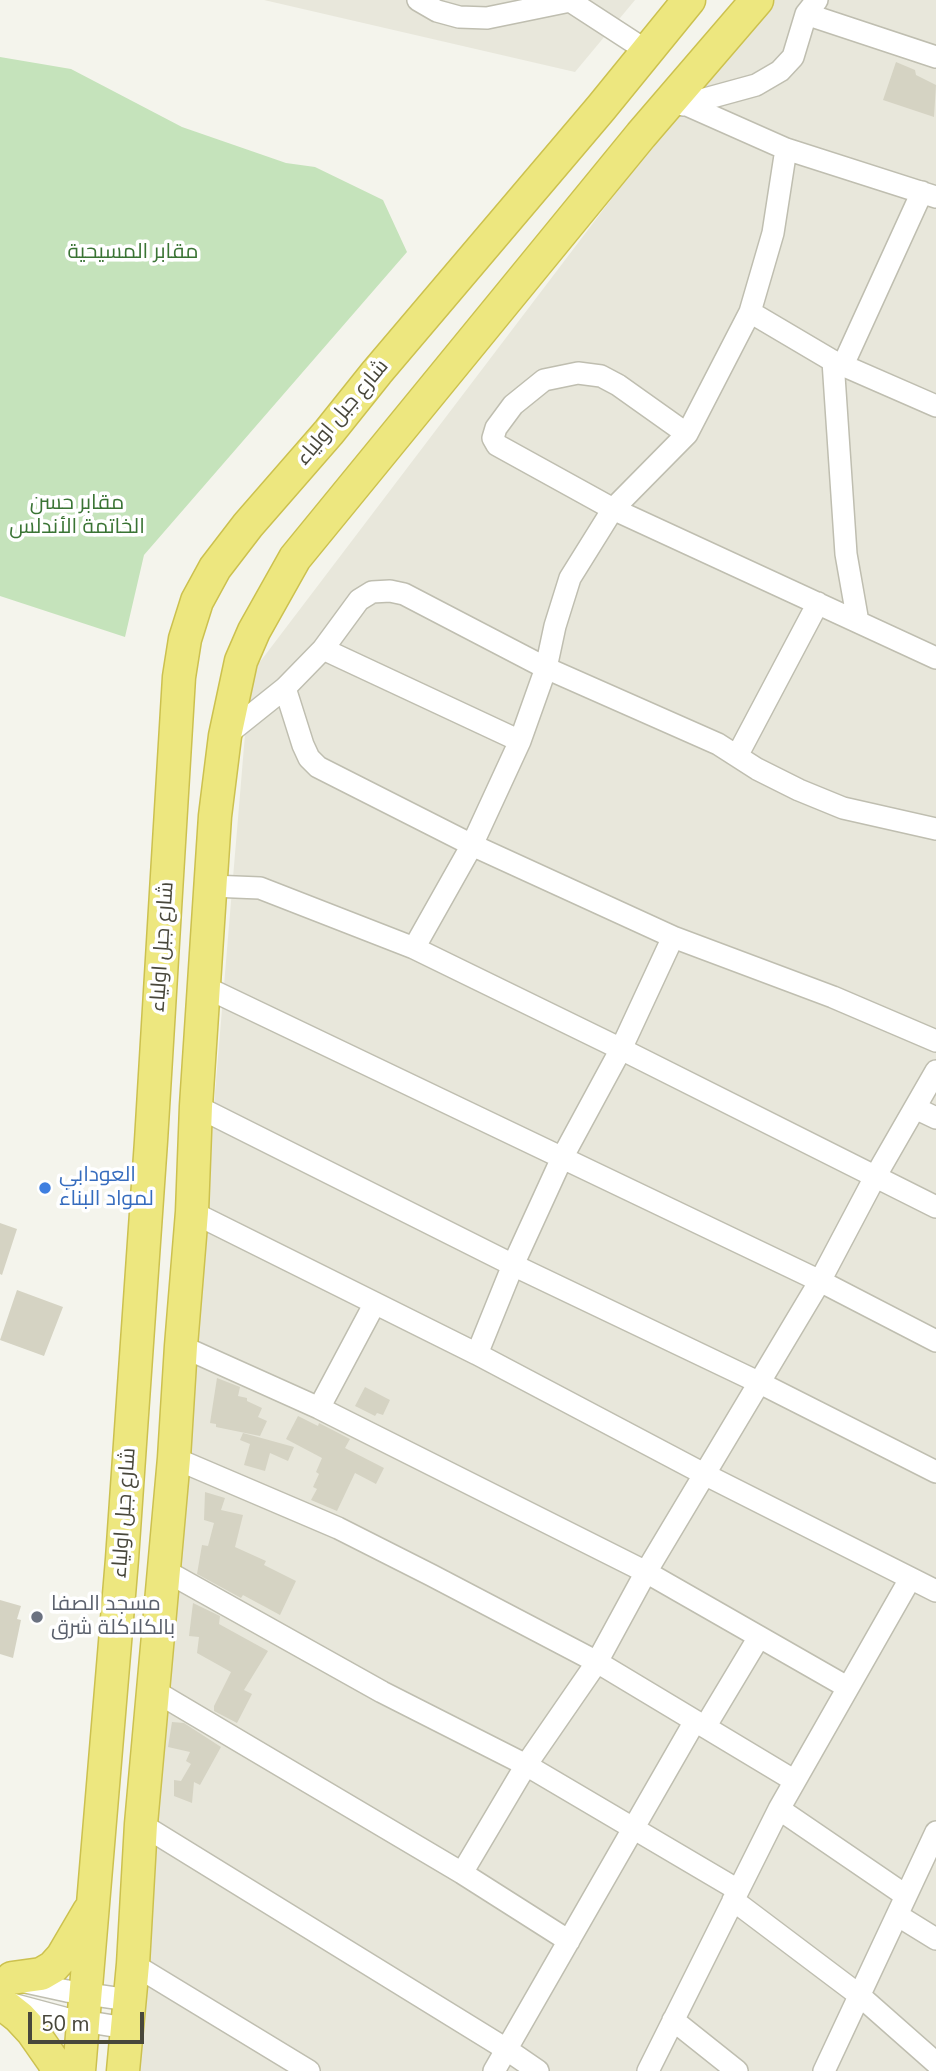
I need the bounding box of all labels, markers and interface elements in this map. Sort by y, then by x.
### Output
park label: مقابر المسيحية [67,240,199,266]
street label: شارع جبل اولياء [291,355,395,471]
park label: مقابر حسن الخاتمة الأندلس [9,491,145,541]
street label: شارع جبل اولياء [146,881,180,1013]
place label: العودابي لمواد البناء [59,1163,154,1213]
marker: العودابي لمواد البناء [37,1180,53,1196]
street label: شارع جبل اولياء [108,1447,142,1579]
place label: مسجد الصفا بالكلاكلة شرق [51,1592,175,1642]
marker: مسجد الصفا بالكلاكلة شرق [29,1609,45,1625]
scale bar [32,1997,147,2041]
text: 50 m [41,2010,90,2038]

